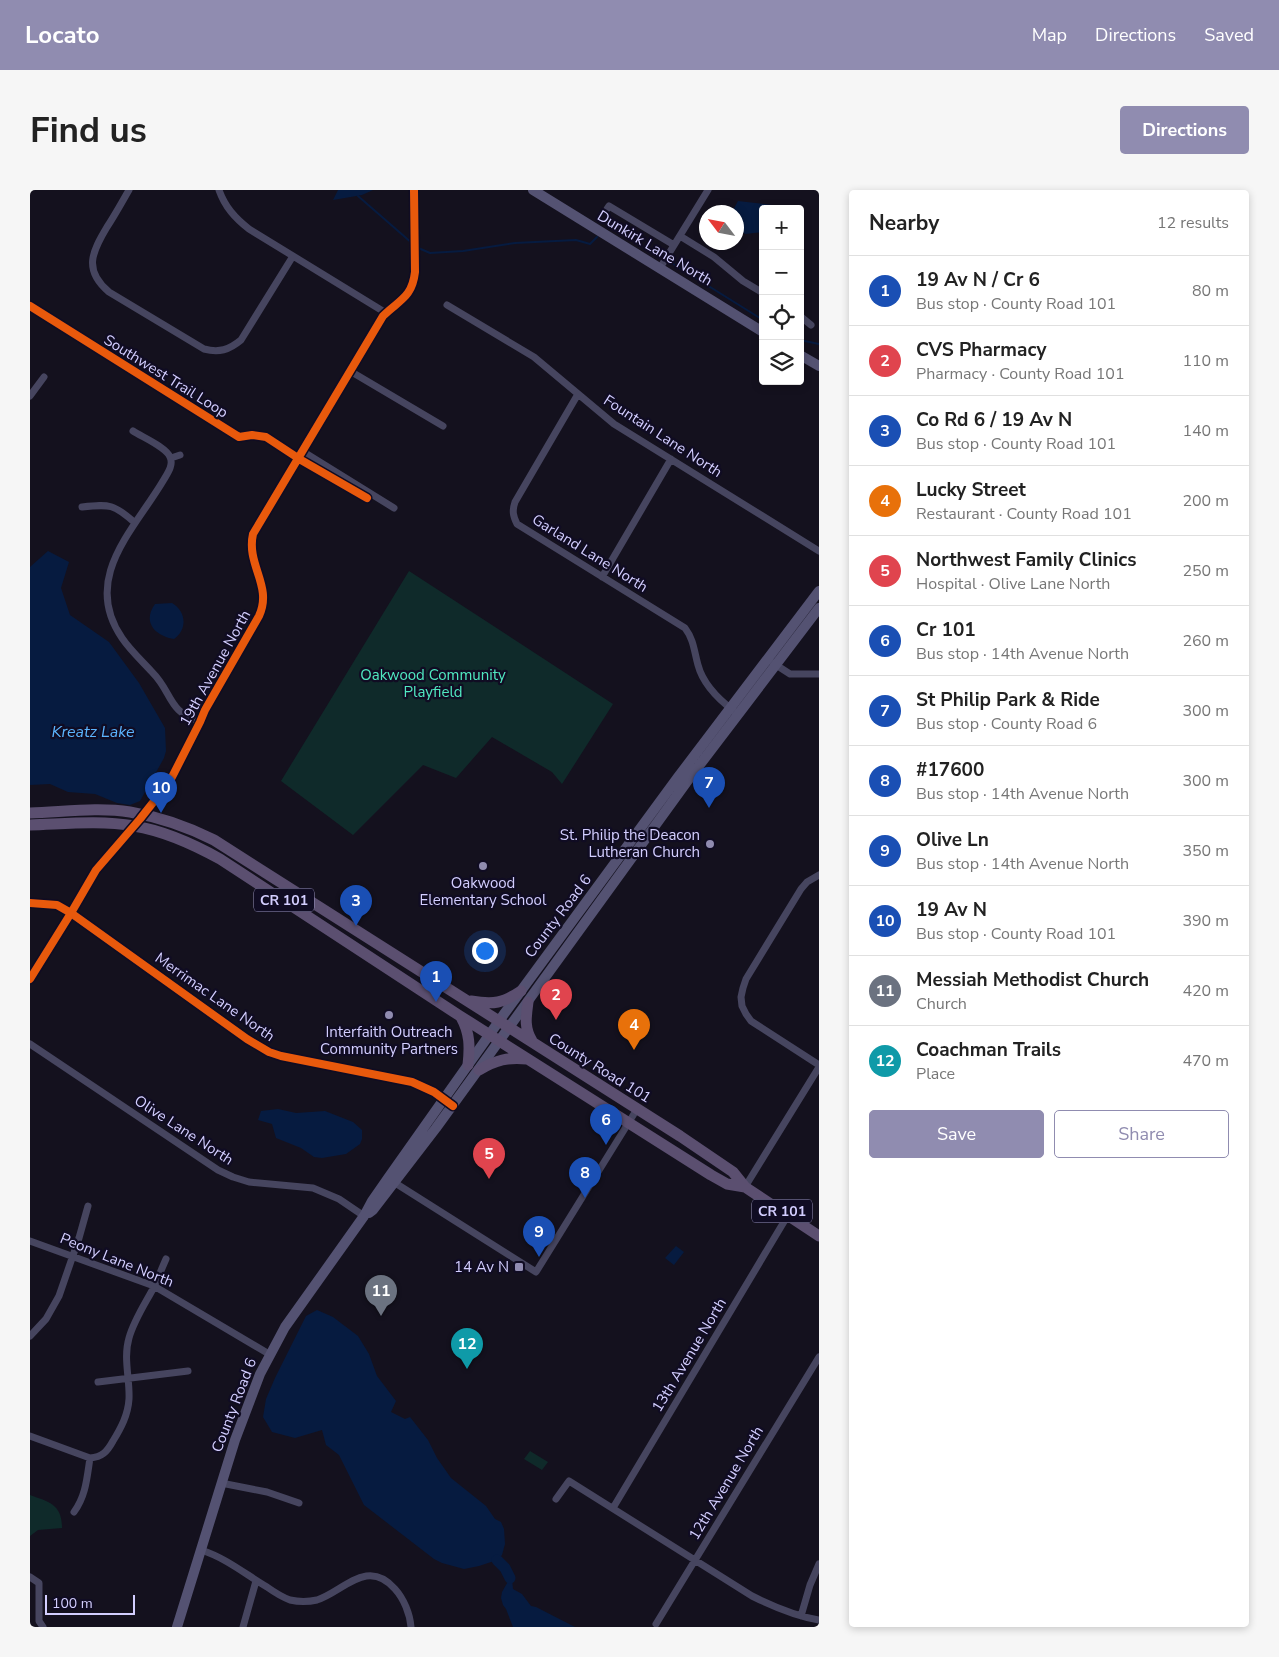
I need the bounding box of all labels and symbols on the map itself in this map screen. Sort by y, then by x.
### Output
north arrow [699,205,744,250]
street label: Dunkirk Lane North [594,206,716,290]
street label: Southwest Trail Loop [100,330,232,422]
street label: Fountain Lane North [600,390,726,482]
street label: Garland Lane North [528,509,652,597]
street label: 19th Avenue North [175,607,255,729]
park label: Oakwood Community Playfield [360,665,506,702]
water label: Kreatz Lake [51,721,135,743]
pin: 7 [693,767,725,808]
pin: 10 [145,772,177,813]
place label: St. Philip the Deacon Lutheran Church [560,825,700,862]
marker: St. Philip the Deacon Lutheran Church [704,838,716,850]
marker: Oakwood Elementary School [477,860,489,872]
street label: County Road 6 [520,870,596,962]
place label: Oakwood Elementary School [420,873,547,910]
pin: 3 [340,885,372,926]
road number: CR 101 [254,888,314,912]
your location [472,938,498,964]
street label: Merrimac Lane North [151,948,279,1046]
pin: 1 [420,961,452,1002]
pin: 2 [540,979,572,1020]
marker: Interfaith Outreach Community Partners [383,1009,395,1021]
pin: 4 [618,1009,650,1050]
place label: Interfaith Outreach Community Partners [320,1022,458,1059]
street label: County Road 101 [545,1028,655,1108]
street label: Olive Lane North [131,1090,237,1170]
pin: 6 [590,1104,622,1145]
pin: 5 [473,1138,505,1179]
pin: 8 [569,1157,601,1198]
road number: CR 101 [752,1199,812,1222]
pin: 9 [523,1216,555,1257]
street label: Peony Lane North [57,1228,177,1292]
place label: 14 Av N [454,1257,509,1277]
marker: 14 Av N [513,1261,525,1273]
pin: 11 [365,1275,397,1316]
street label: 13th Avenue North [647,1294,731,1416]
pin: 12 [451,1328,483,1369]
street label: County Road 6 [207,1355,261,1455]
street label: 12th Avenue North [684,1422,768,1544]
scale bar [45,1592,135,1615]

